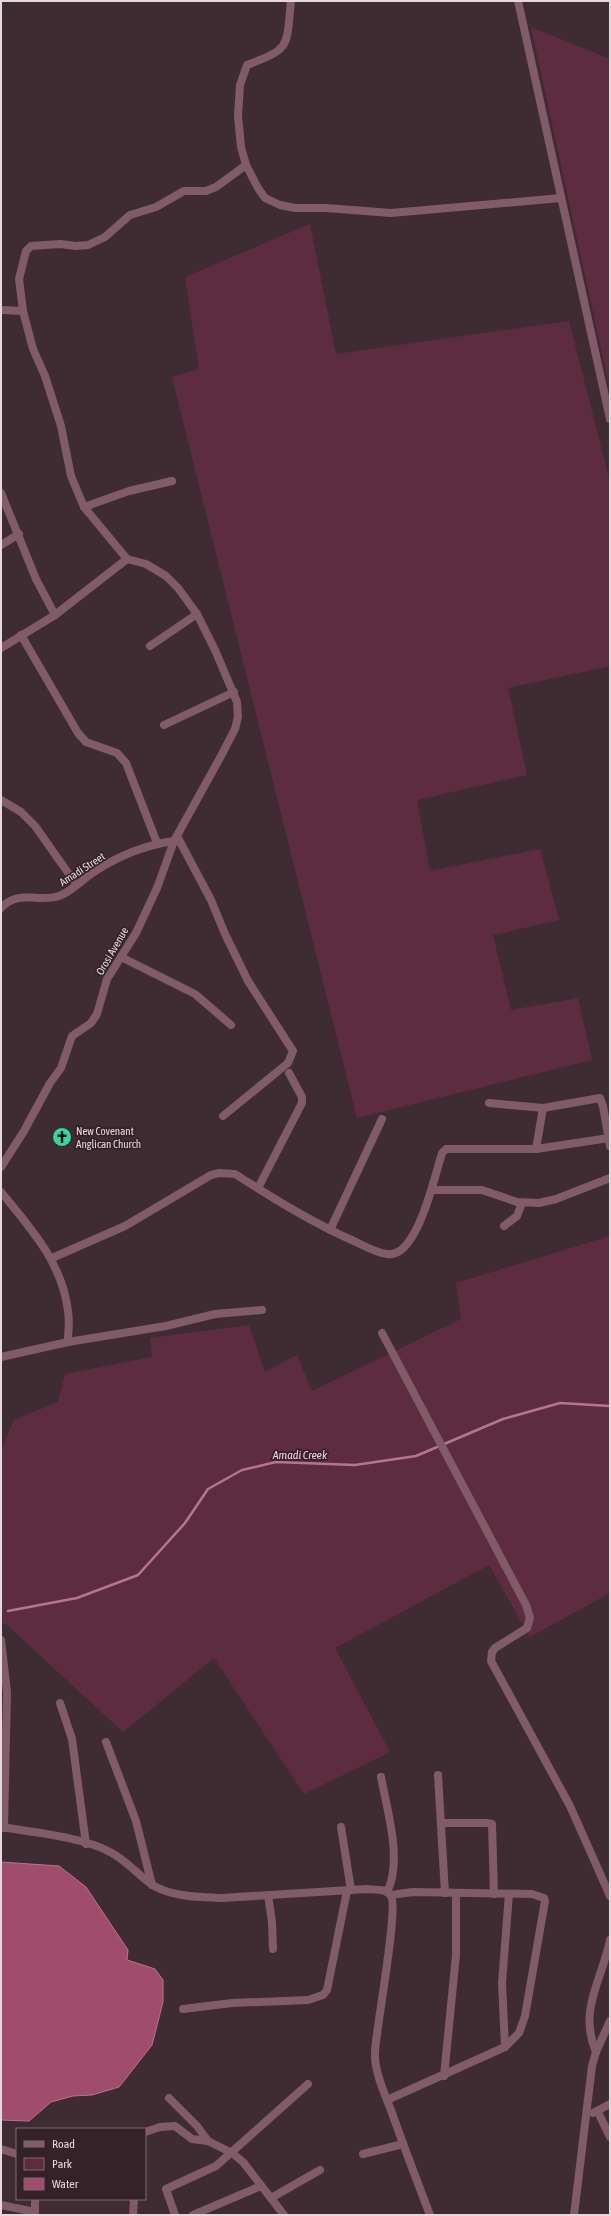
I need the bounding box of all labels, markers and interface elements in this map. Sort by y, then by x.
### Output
street label: Amadi Street [57,850,107,888]
street label: Orosi Avenue [93,925,131,977]
place label: New Covenant Anglican Church [76,1125,141,1150]
church icon: New Covenant Anglican Church [51,1126,73,1148]
water label: Amadi Creek [272,1448,328,1462]
legend [16,2128,146,2200]
text: Road [52,2137,75,2151]
text: Park [52,2157,73,2171]
text: Water [52,2177,79,2191]

